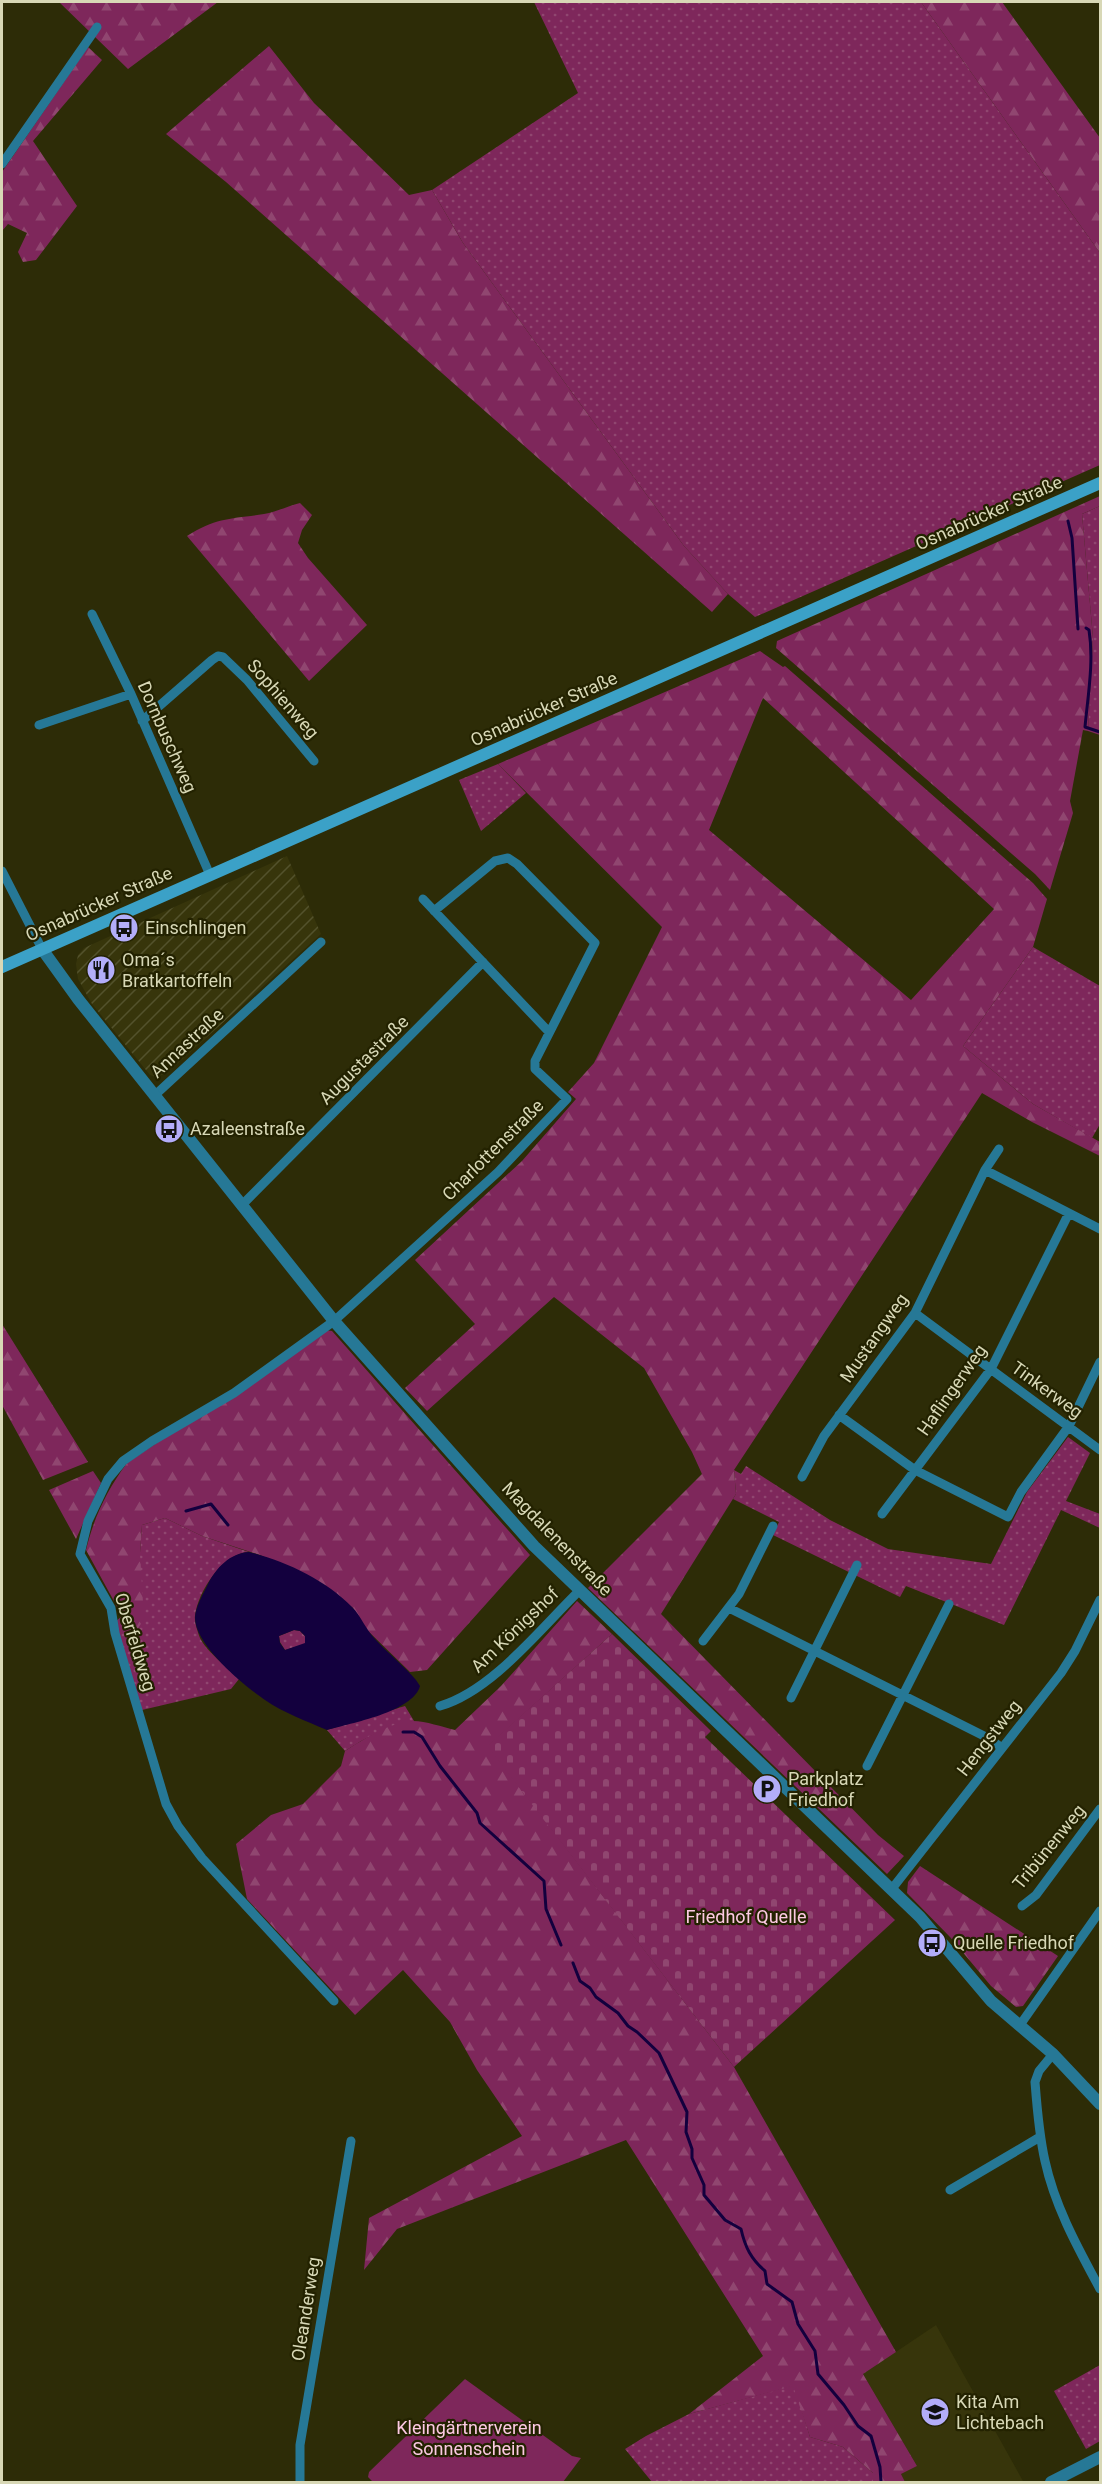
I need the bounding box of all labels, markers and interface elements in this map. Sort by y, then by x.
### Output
street label: Osnabrücker Straße [912,471,1065,554]
street label: Sophienweg [243,655,323,743]
street label: Osnabrücker Straße [467,667,620,750]
street label: Dornbuschweg [133,678,201,796]
street label: Osnabrücker Straße [22,862,175,945]
bus stop icon: Einschlingen [108,912,140,944]
place label: Einschlingen [145,917,246,938]
place label: Oma´s Bratkartoffeln [122,949,232,991]
restaurant icon: Oma´s Bratkartoffeln [85,954,117,986]
street label: Annastraße [146,1003,228,1082]
street label: Augustastraße [315,1011,413,1109]
street label: Charlottenstraße [438,1095,548,1205]
bus stop icon: Azaleenstraße [153,1113,185,1145]
place label: Azaleenstraße [190,1118,305,1139]
street label: Mustangweg [835,1289,912,1386]
street label: Haflingerweg [913,1340,991,1439]
street label: Tinkerweg [1008,1357,1087,1422]
street label: Magdalenenstraße [498,1477,617,1600]
street label: Am Königshof [467,1582,563,1677]
street label: Oberfeldweg [111,1590,160,1693]
street label: Hengstweg [952,1695,1025,1780]
place label: Parkplatz Friedhof [788,1768,863,1810]
parking icon: Parkplatz Friedhof [751,1773,783,1805]
street label: Tribünenweg [1008,1800,1089,1893]
park label: Friedhof Quelle [686,1906,806,1927]
bus stop icon: Quelle Friedhof [916,1927,948,1959]
place label: Quelle Friedhof [953,1932,1075,1953]
street label: Oleanderweg [287,2255,324,2363]
place label: Kita Am Lichtebach [956,2391,1044,2433]
school or university icon: Kita Am Lichtebach [919,2396,951,2428]
park label: Kleingärtnerverein Sonnenschein [396,2417,542,2459]

